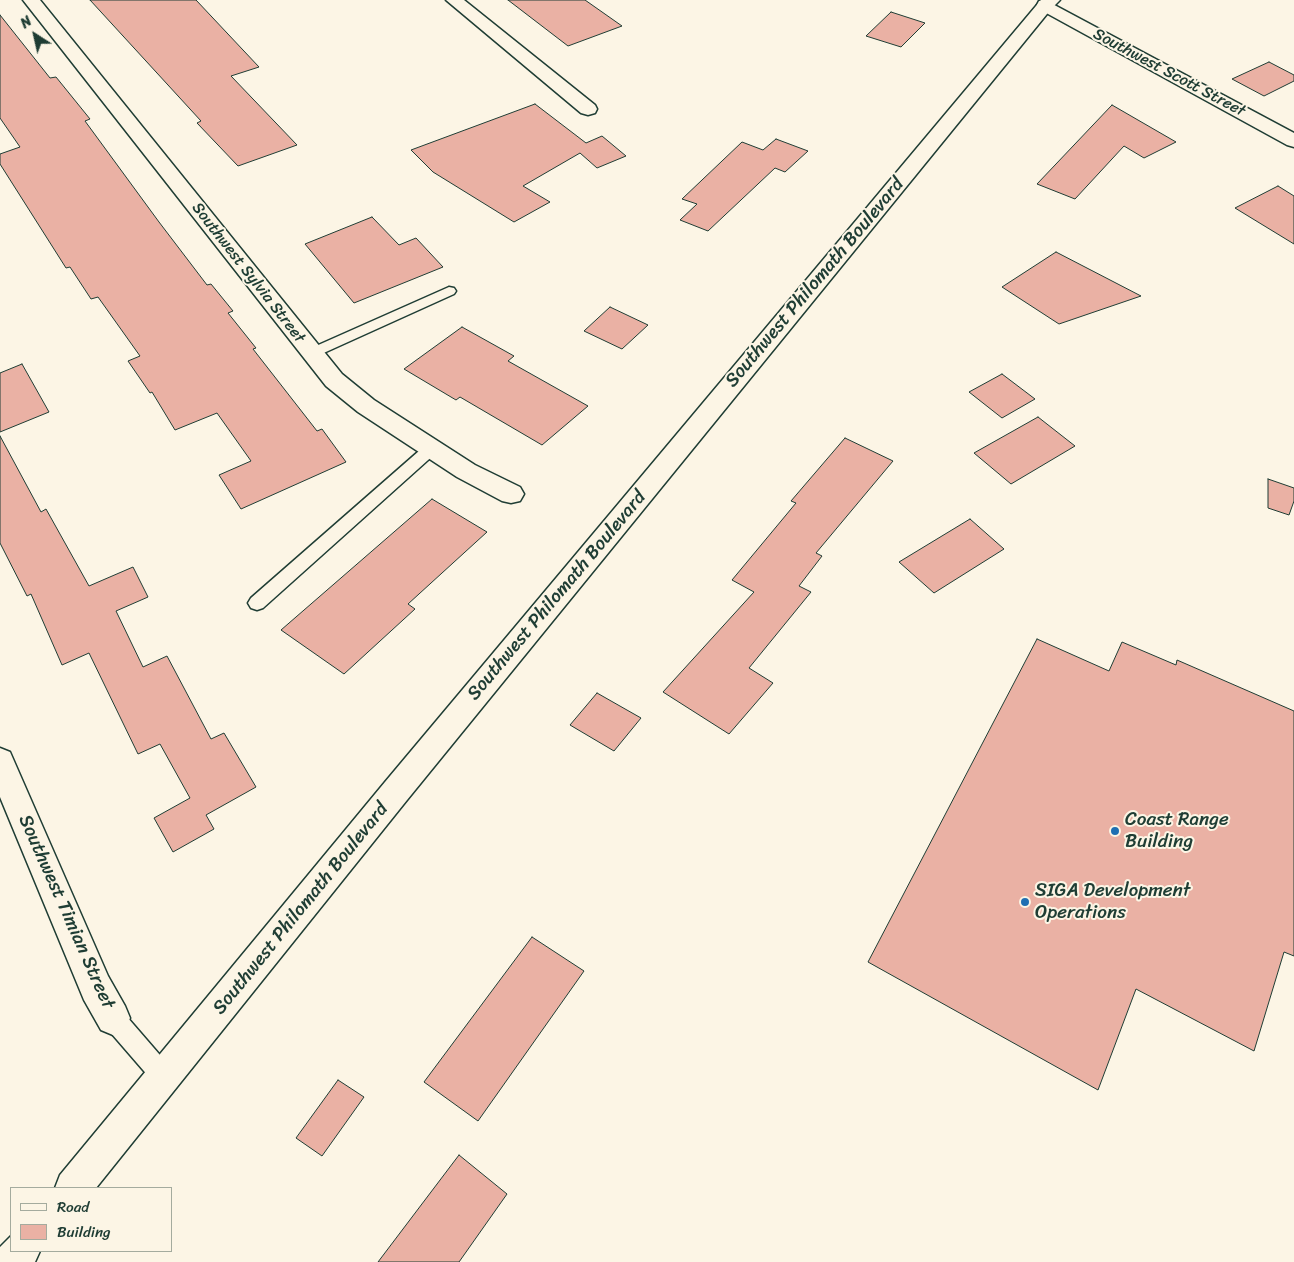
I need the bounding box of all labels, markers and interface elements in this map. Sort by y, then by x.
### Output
text: N [15,9,37,35]
north arrow [10,10,60,60]
street label: Southwest Scott Street [1090,25,1248,121]
street label: Southwest Philomath Boulevard [721,174,909,392]
street label: Southwest Sylvia Street [187,199,309,347]
street label: Southwest Philomath Boulevard [463,487,651,705]
street label: Southwest Philomath Boulevard [208,798,394,1020]
place label: Coast Range Building [1125,809,1229,853]
street label: Southwest Timian Street [13,811,119,1013]
marker: Coast Range Building [1109,825,1121,837]
place label: SIGA Development Operations [1035,880,1190,924]
marker: SIGA Development Operations [1019,896,1031,908]
legend [10,1187,172,1252]
text: Road [57,1194,89,1220]
text: Building [57,1219,111,1245]

